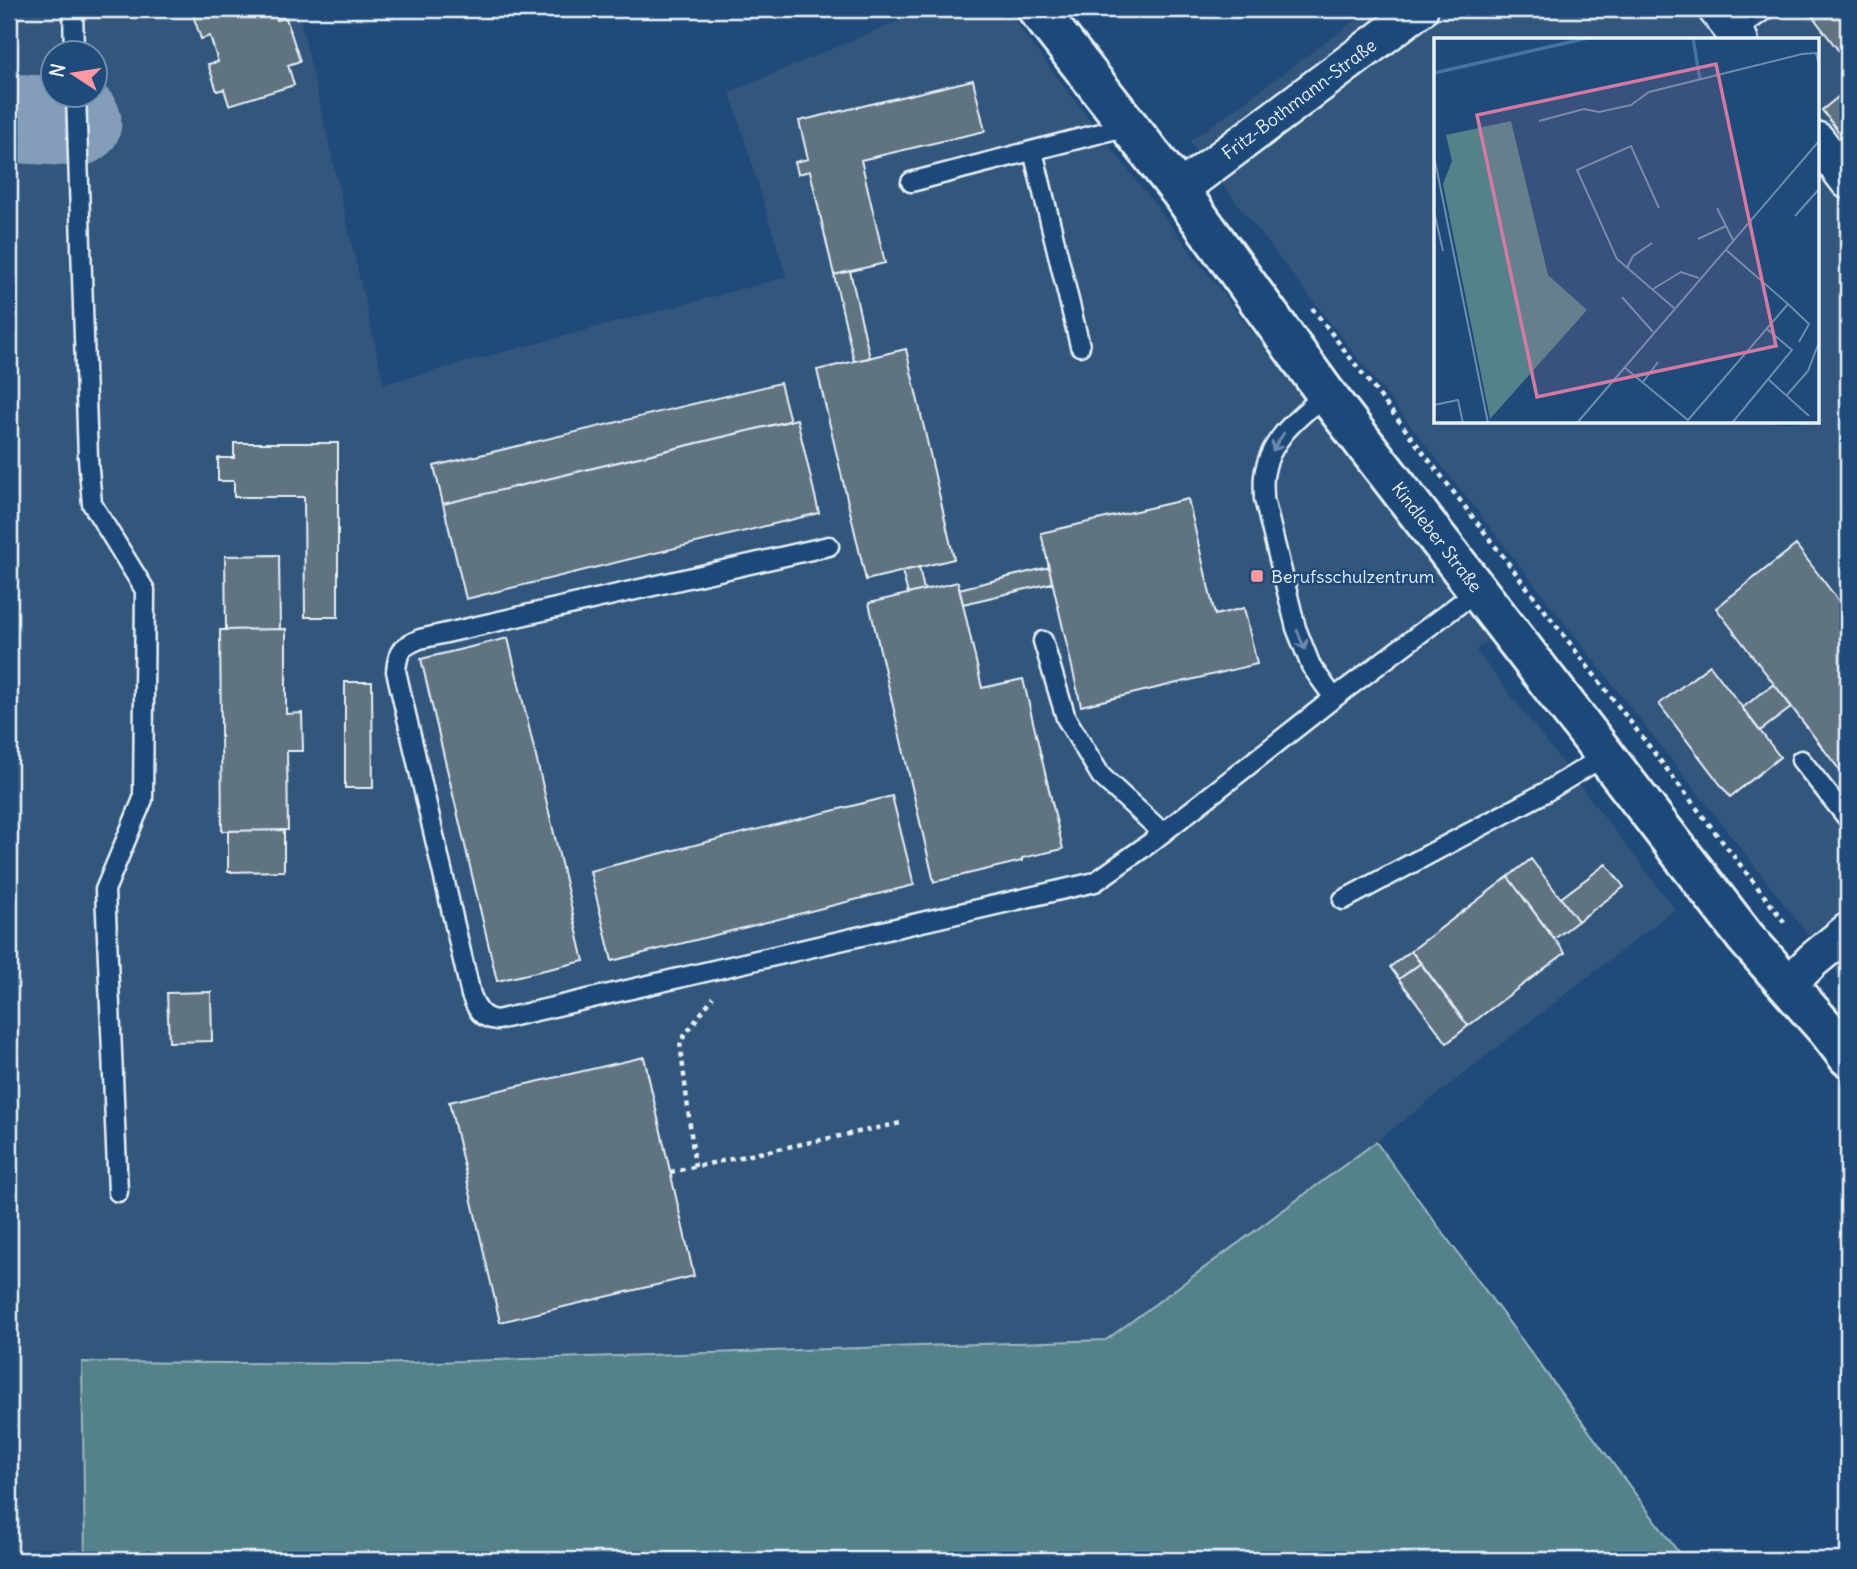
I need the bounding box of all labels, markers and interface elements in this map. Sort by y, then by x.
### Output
street label: Fritz-Bothmann-Straße [1217,33,1381,165]
north arrow [38,38,108,108]
inset map [1434,38,1818,424]
text: N [44,62,70,79]
one-way arrow [1271,431,1285,451]
street label: Kindleber Straße [1387,477,1487,597]
place label: Berufsschulzentrum [1271,565,1435,588]
marker: Berufsschulzentrum [1249,568,1265,584]
one-way arrow [1295,628,1308,650]

